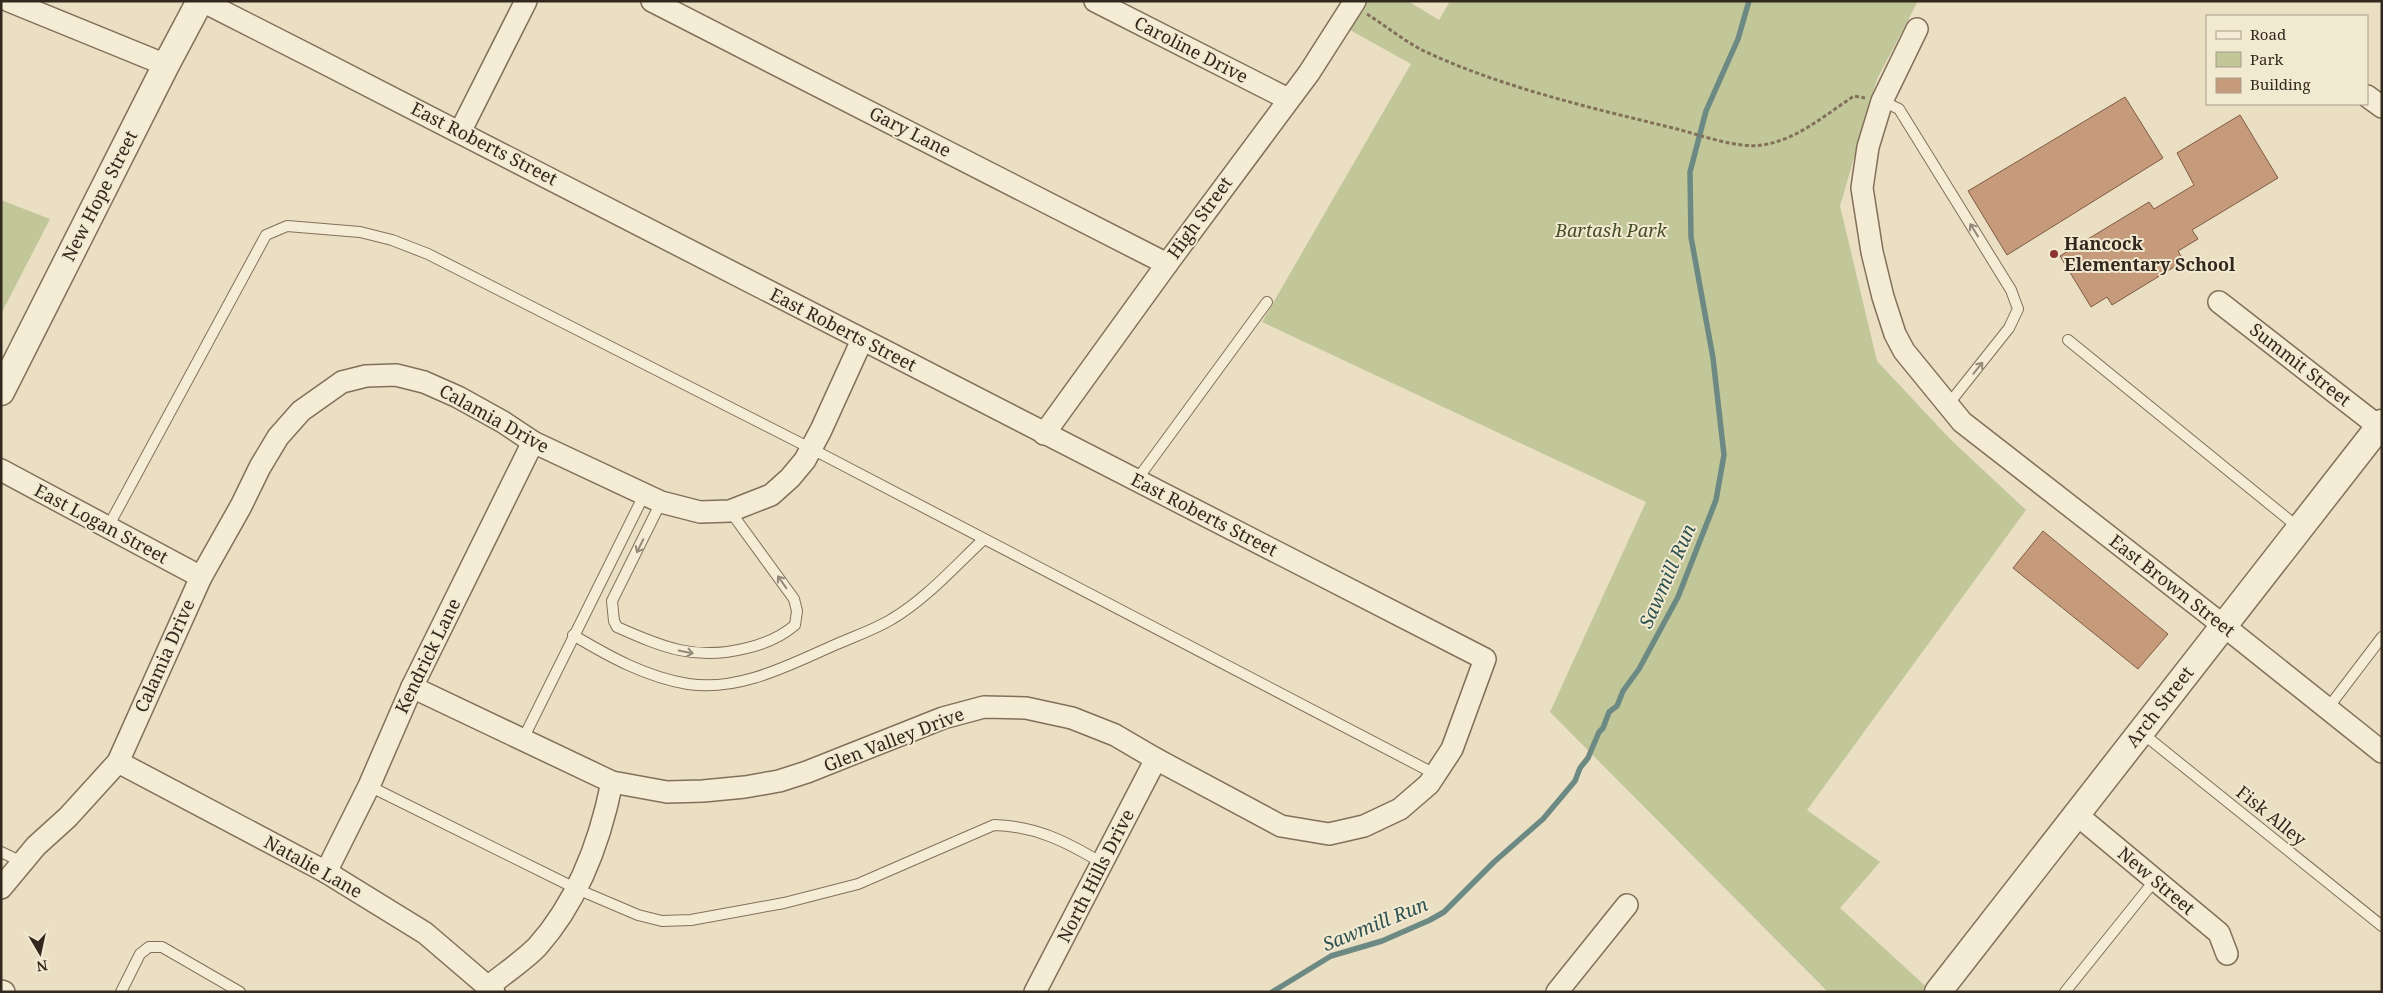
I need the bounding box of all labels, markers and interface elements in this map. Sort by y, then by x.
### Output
street label: Caroline Drive [1130,10,1252,88]
legend [2206,15,2368,105]
text: Road [2250,24,2286,44]
text: Park [2250,49,2284,69]
text: Building [2250,74,2311,94]
street label: East Roberts Street [407,96,562,190]
street label: Gary Lane [865,100,956,162]
street label: New Hope Street [56,126,142,265]
street label: High Street [1161,172,1237,263]
park label: Bartash Park [1554,218,1668,242]
one-way arrow [1968,224,1978,238]
place label: Hancock Elementary School [2064,231,2236,276]
marker: Hancock Elementary School [2048,248,2060,260]
street label: East Roberts Street [766,282,921,376]
street label: Summit Street [2245,317,2356,411]
one-way arrow [1972,362,1983,375]
street label: Calamia Drive [435,378,554,458]
street label: East Roberts Street [1127,467,1282,561]
street label: East Logan Street [30,478,173,569]
water label: Sawmill Run [1632,519,1702,632]
street label: East Brown Street [2105,529,2240,642]
one-way arrow [635,538,644,553]
one-way arrow [777,576,787,590]
street label: Kendrick Lane [389,594,465,717]
street label: Calamia Drive [128,595,200,716]
one-way arrow [678,647,694,657]
street label: Arch Street [2120,661,2198,752]
street label: Glen Valley Drive [820,701,967,777]
street label: Fisk Alley [2232,780,2312,851]
street label: North Hills Drive [1051,805,1139,946]
street label: Natalie Lane [260,829,367,903]
street label: New Street [2113,841,2200,920]
water label: Sawmill Run [1318,891,1432,957]
north arrow [15,928,65,978]
text: N [35,956,49,977]

